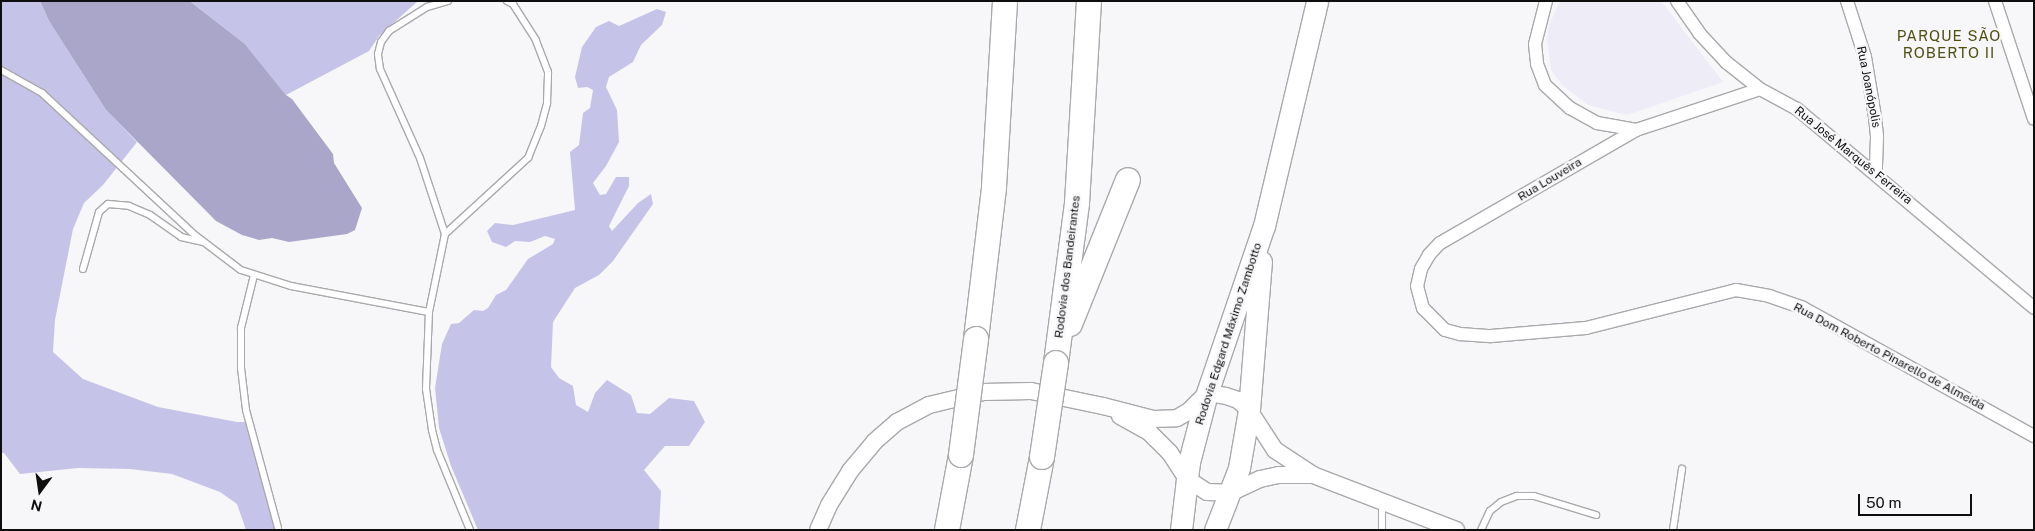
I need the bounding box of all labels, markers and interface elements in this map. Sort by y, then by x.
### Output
district label: PARQUE SÃO ROBERTO II [1895,26,2003,61]
street label: Rua Joanópolis [1853,45,1883,129]
street label: Rua José Marquês Ferreira [1791,104,1915,208]
street label: Rua Louveira [1515,155,1585,205]
street label: Rodovia dos Bandeirantes [1052,195,1084,339]
street label: Rodovia Edgard Máximo Zambotto [1193,241,1265,427]
street label: Rua Dom Roberto Pinarello de Almeida [1791,300,1987,414]
north arrow [15,466,65,516]
scale bar [1860,484,1974,516]
text: 50 m [1866,494,1901,511]
text: N [29,496,44,515]

